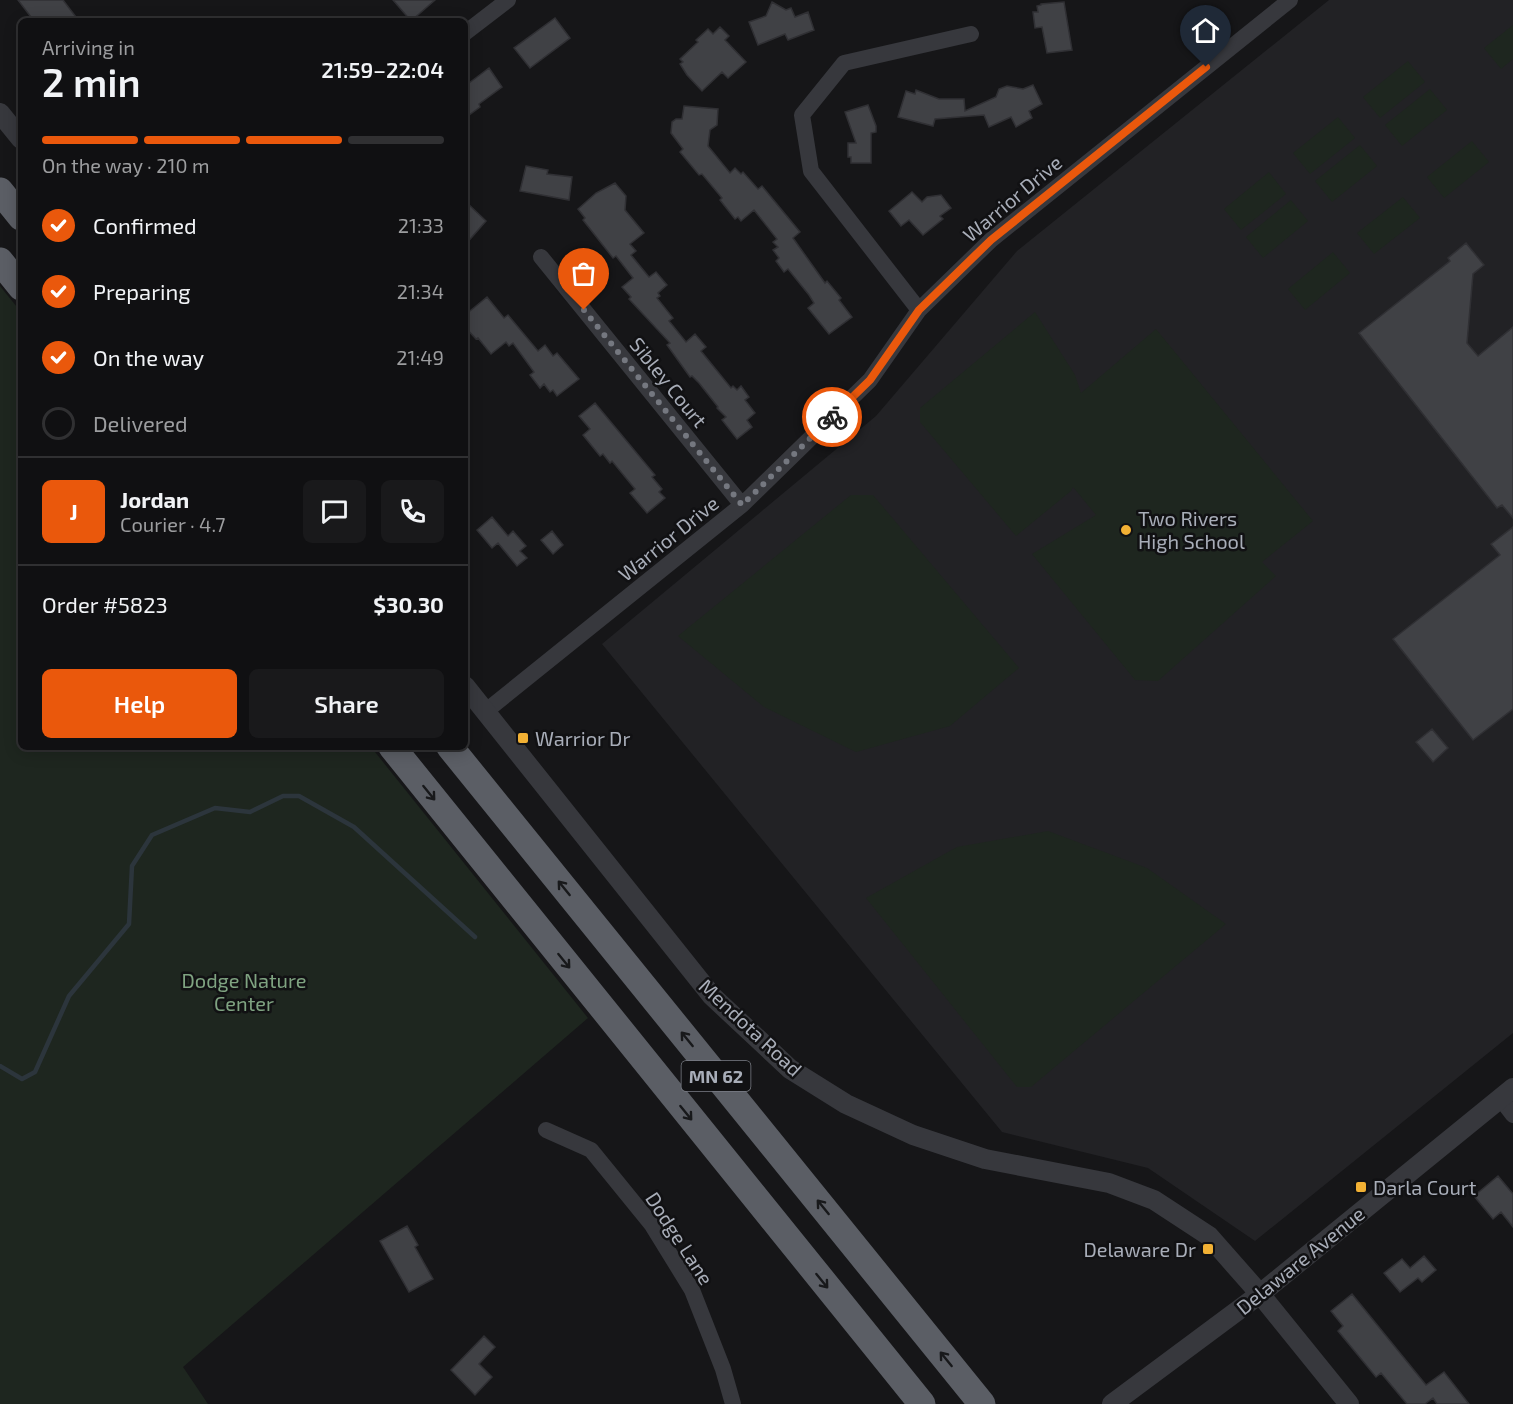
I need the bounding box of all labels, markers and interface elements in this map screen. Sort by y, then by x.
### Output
pin [1180,5,1231,67]
icon: home [1189,14,1222,47]
text: Arriving in [42,35,135,59]
text: 21:59–22:04 [321,56,444,82]
text: 2 min [42,58,141,105]
street label: Warrior Drive [958,150,1066,246]
text: On the way · 210 m [42,153,210,177]
icon: check [42,209,75,242]
text: Confirmed [93,212,197,238]
text: 21:33 [398,213,444,237]
pin [558,248,609,310]
icon: bag [567,257,600,290]
icon: check [42,275,75,308]
text: Preparing [93,278,191,304]
text: 21:34 [397,279,444,303]
street label: Sibley Court [625,332,713,432]
icon: check [42,341,75,374]
text: On the way [93,344,204,370]
text: 21:49 [396,345,444,369]
courier [802,387,862,447]
icon: bike [816,401,849,434]
text: Delivered [93,410,188,436]
button: chat [303,480,366,543]
button: phone [381,480,444,543]
text: Jordan [120,486,189,512]
street label: Warrior Drive [613,490,723,586]
text: J [69,498,78,524]
place label: Two Rivers High School [1138,506,1245,553]
text: Courier · 4.7 [120,512,226,536]
marker: Two Rivers High School [1119,523,1133,537]
text: Order #5823 [42,591,168,617]
text: $30.30 [373,591,444,617]
button: Help [42,669,237,738]
button: Share [249,669,444,738]
place label: Warrior Dr [535,726,630,750]
marker: Warrior Dr [516,731,530,745]
one-way arrow [422,784,435,800]
one-way arrow [557,881,571,896]
one-way arrow [558,953,571,969]
park label: Dodge Nature Center [182,968,306,1015]
street label: Mendota Road [695,973,807,1081]
one-way arrow [680,1031,693,1047]
road number: MN 62 [682,1061,750,1091]
one-way arrow [680,1104,693,1120]
place label: Darla Court [1373,1175,1477,1199]
marker: Darla Court [1354,1180,1368,1194]
street label: Dodge Lane [641,1187,719,1289]
one-way arrow [816,1199,829,1215]
street label: Delaware Avenue [1231,1201,1369,1319]
place label: Delaware Dr [1083,1237,1196,1261]
marker: Delaware Dr [1201,1242,1215,1256]
one-way arrow [815,1272,828,1288]
one-way arrow [939,1351,952,1367]

